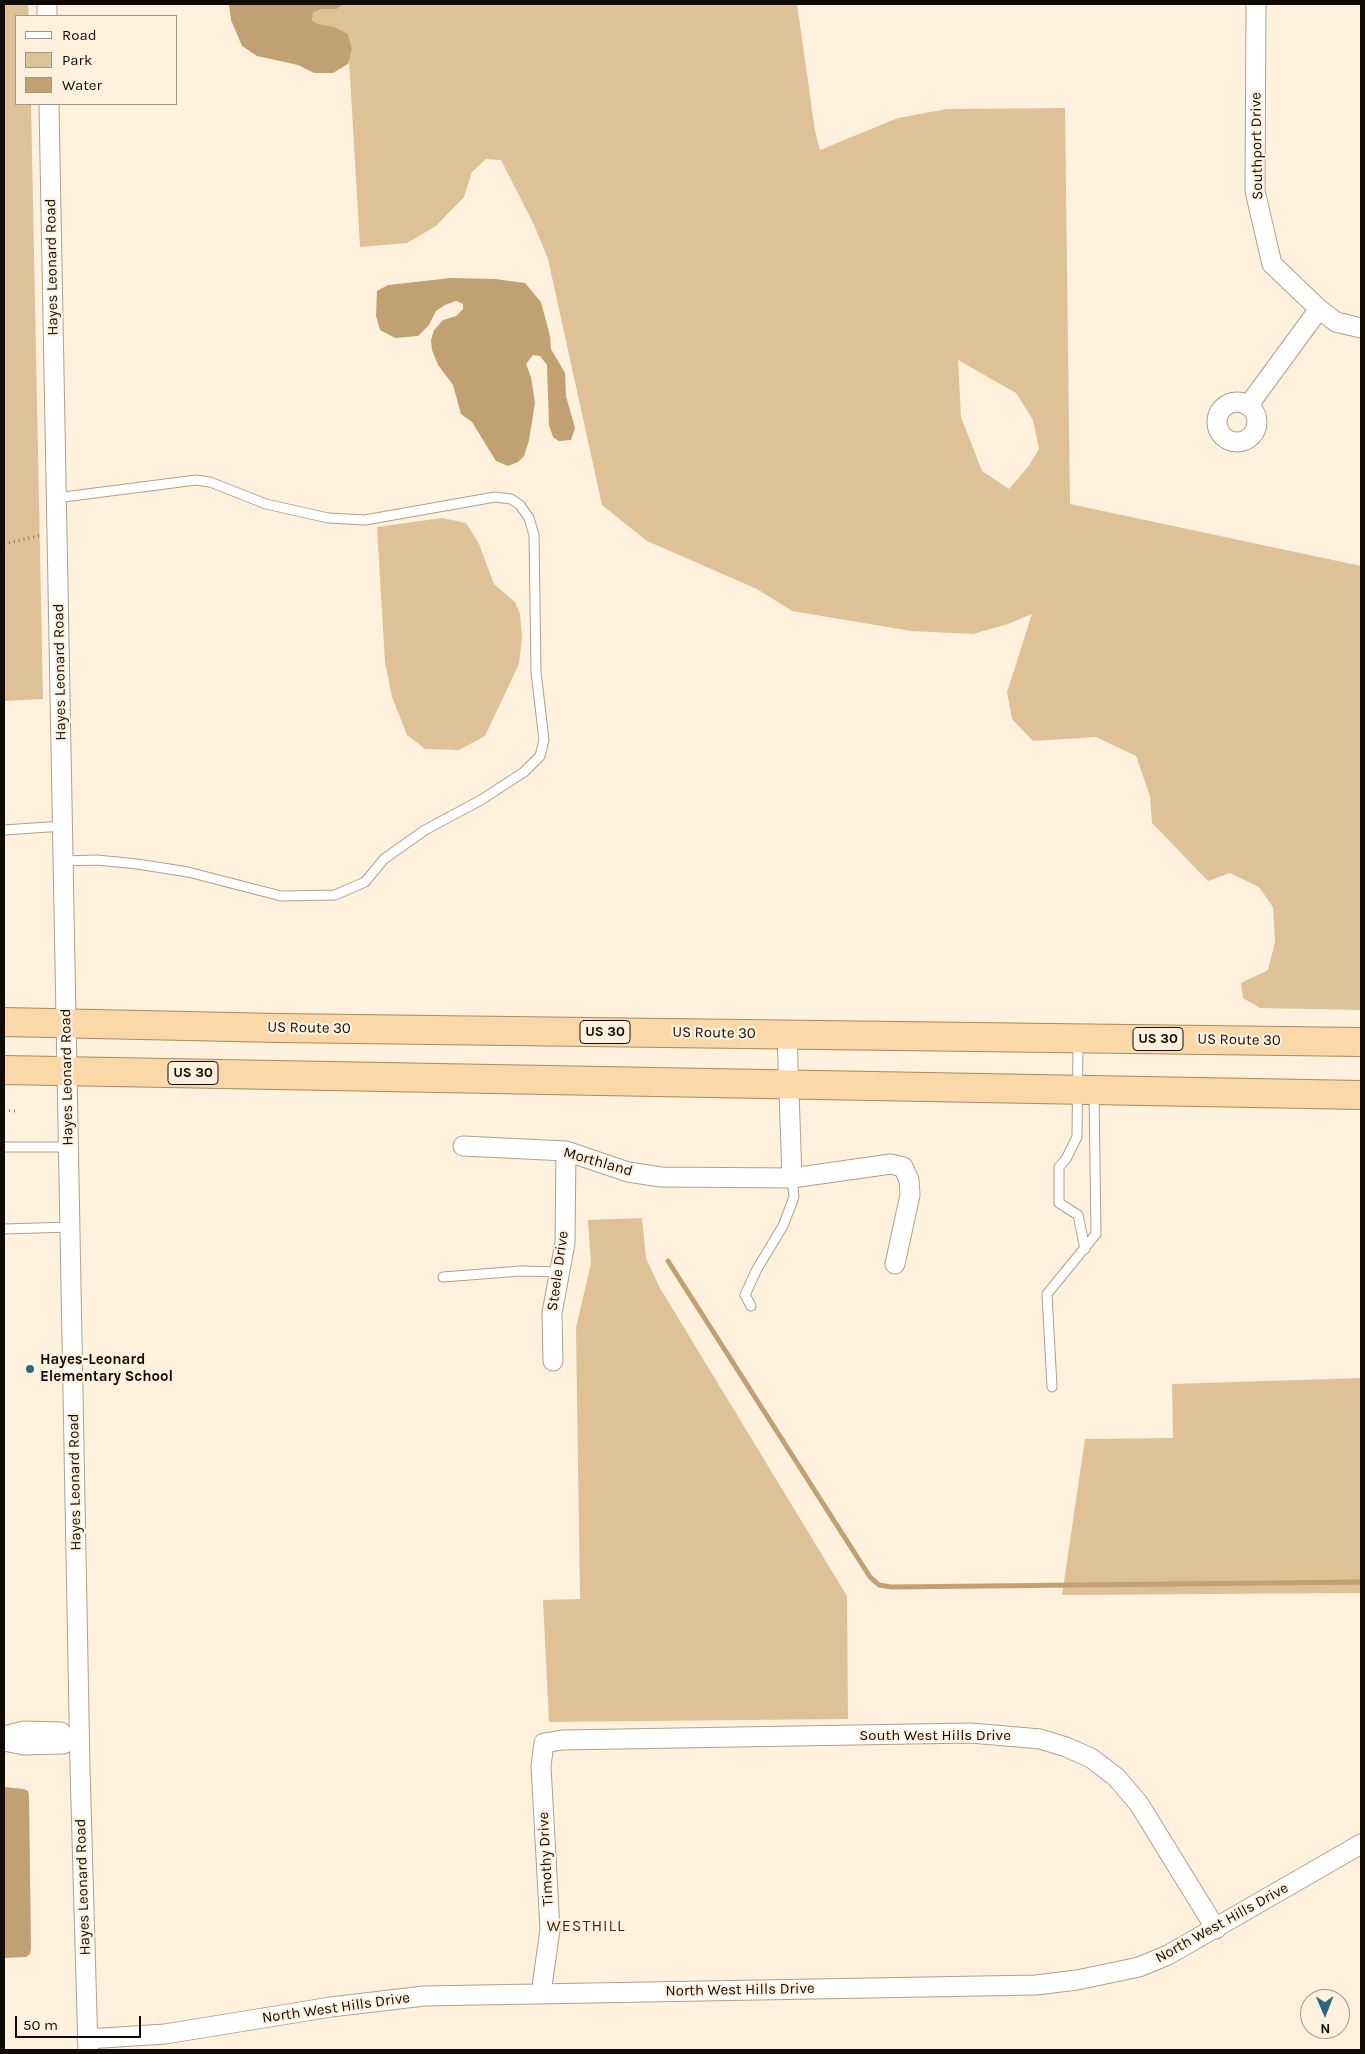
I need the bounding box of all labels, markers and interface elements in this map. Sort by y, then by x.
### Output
legend [15,15,178,105]
text: Road [62,26,97,44]
text: Park [62,51,92,69]
text: Water [62,76,102,94]
street label: Southport Drive [1247,92,1267,200]
street label: Hayes Leonard Road [42,198,62,336]
street label: Hayes Leonard Road [50,603,70,741]
street label: Hayes Leonard Road [57,1008,77,1146]
street label: US Route 30 [267,1018,351,1038]
road number: US 30 [580,1020,630,1044]
street label: US Route 30 [672,1023,756,1043]
road number: US 30 [1133,1028,1183,1050]
street label: US Route 30 [1197,1030,1281,1050]
road number: US 30 [168,1062,218,1084]
street label: Morthland [561,1144,635,1180]
street label: Steele Drive [543,1230,573,1312]
place label: Hayes-Leonard Elementary School [40,1351,173,1386]
marker: Hayes-Leonard Elementary School [24,1363,36,1375]
street label: Hayes Leonard Road [65,1413,85,1551]
street label: South West Hills Drive [859,1727,1011,1745]
street label: Timothy Drive [535,1811,557,1907]
street label: Hayes Leonard Road [72,1818,94,1956]
street label: North West Hills Drive [1152,1879,1292,1967]
district label: WESTHILL [545,1916,627,1936]
street label: North West Hills Drive [665,1980,815,2000]
street label: North West Hills Drive [261,1989,411,2027]
north arrow [1300,1989,1350,2039]
scale bar [18,2006,144,2038]
text: 50 m [23,2016,58,2034]
text: N [1320,2020,1330,2037]

